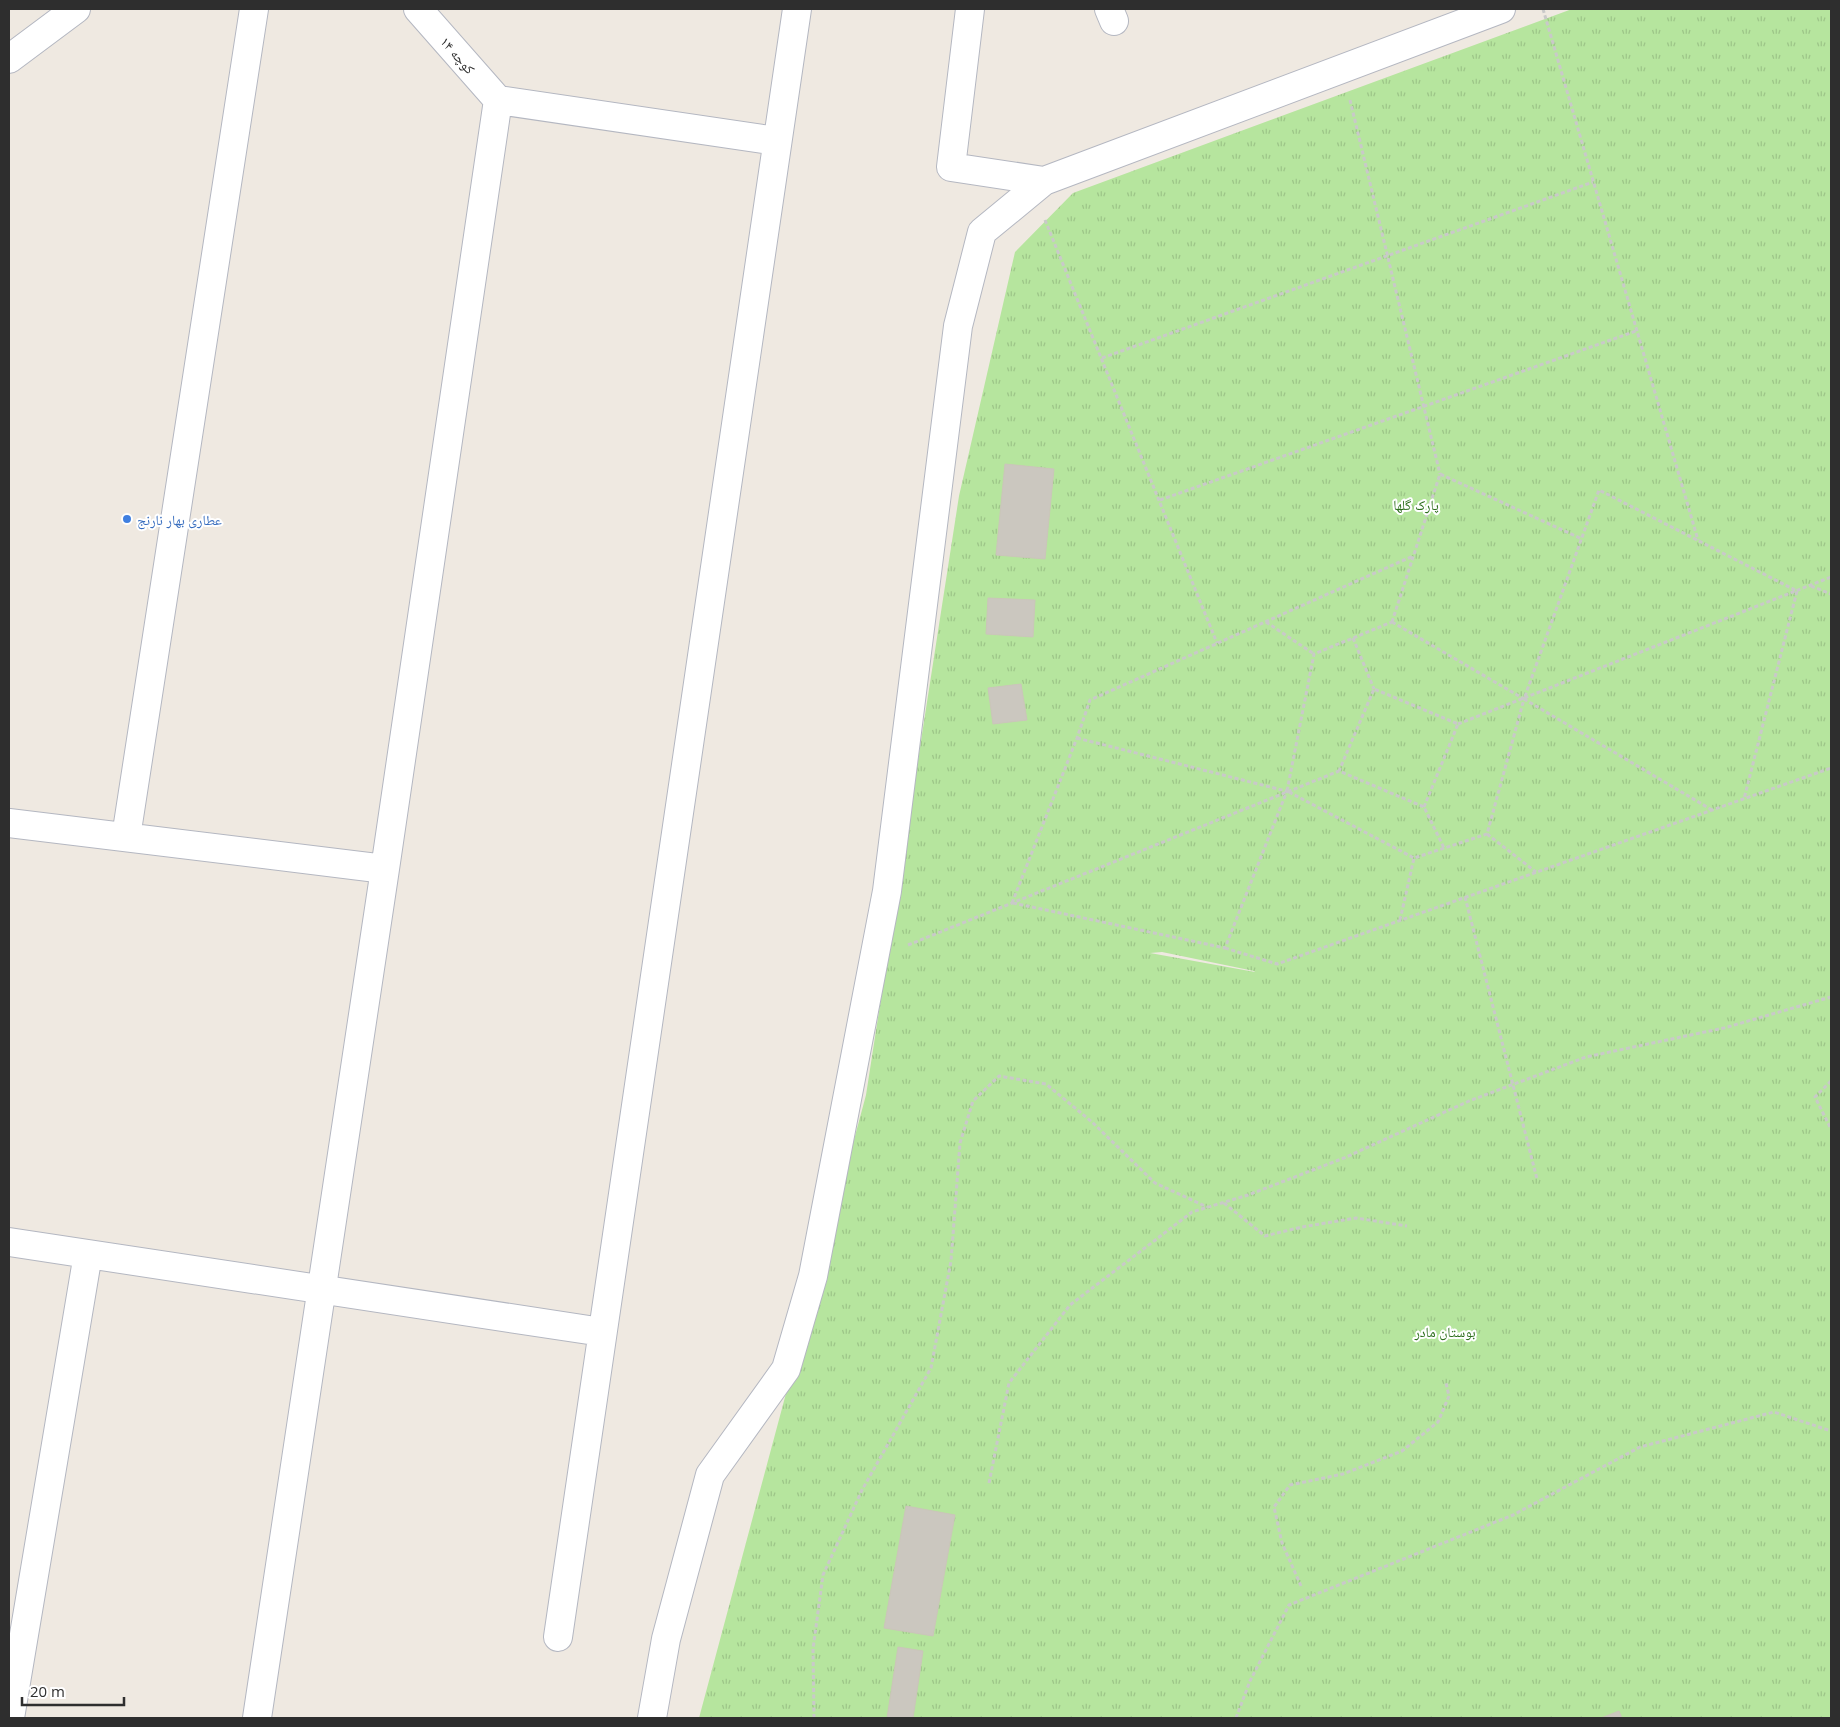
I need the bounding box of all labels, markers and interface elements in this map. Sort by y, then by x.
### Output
street label: کوچه ۱۴ [436,32,480,78]
park label: پارک گلها [1393,495,1439,514]
place label: عطاری بهار نارنج [137,510,222,530]
marker: عطاری بهار نارنج [121,513,133,525]
park label: بوستان مادر [1413,1322,1476,1341]
scale bar [22,1674,125,1706]
text: 20 m [30,1681,65,1701]

